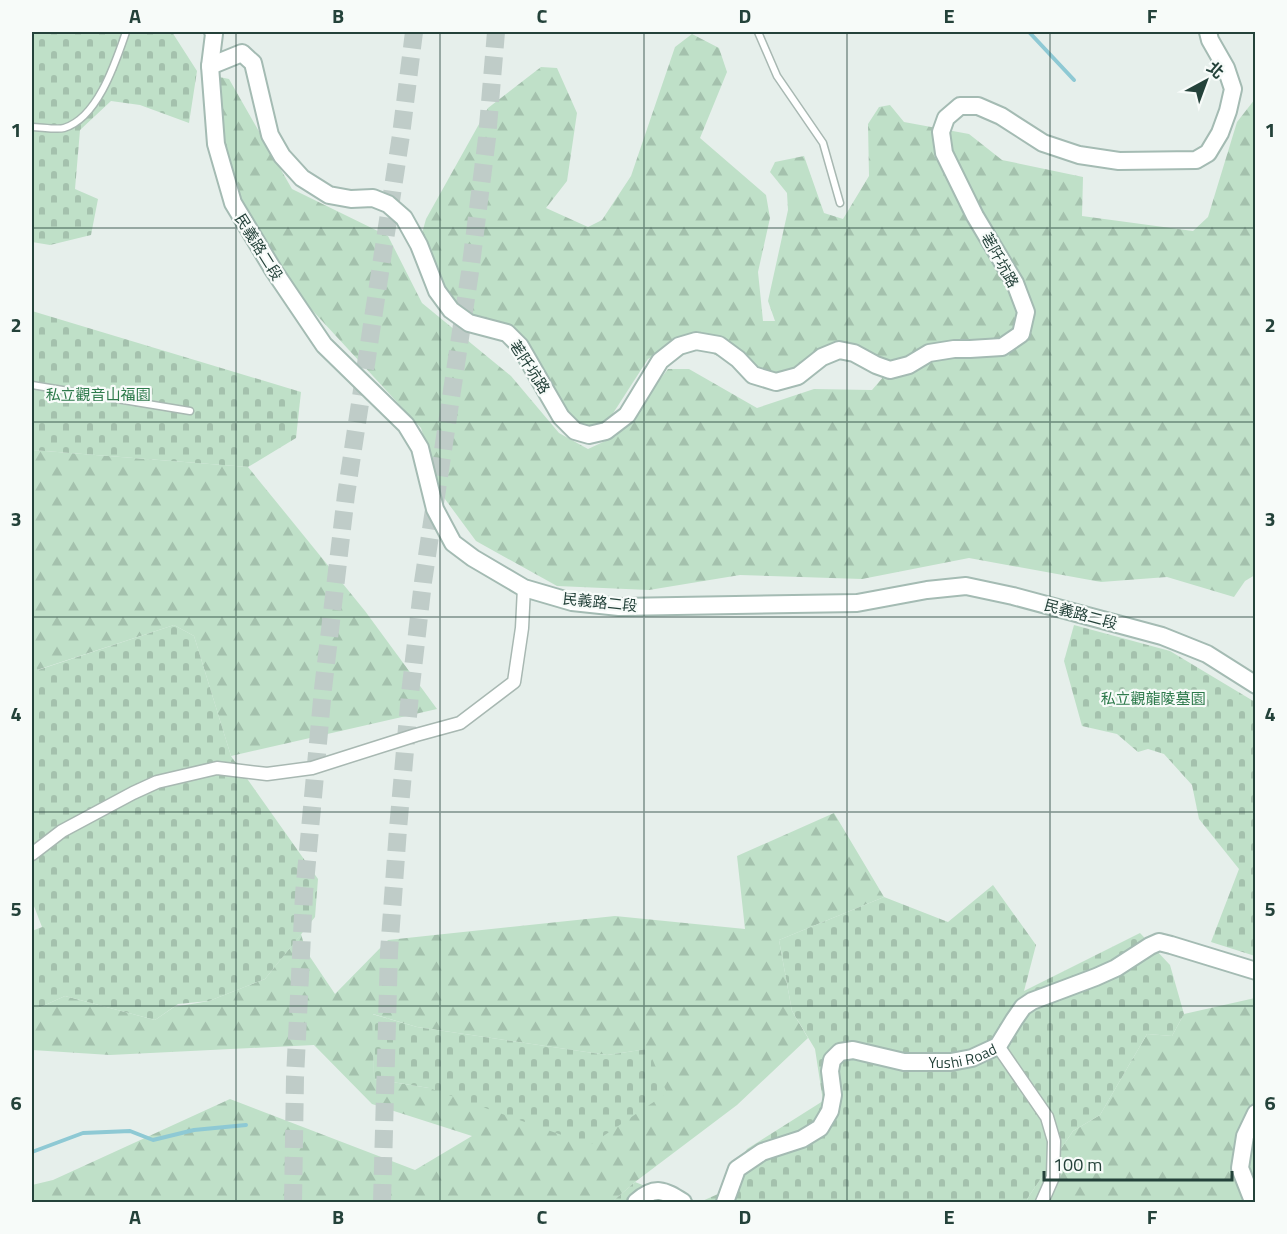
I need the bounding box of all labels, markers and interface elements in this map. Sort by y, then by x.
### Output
text: A [129,0,141,31]
text: B [332,0,344,31]
text: C [537,0,548,31]
text: D [739,0,751,31]
text: E [943,0,955,31]
text: F [1147,0,1158,31]
north arrow [1176,51,1236,111]
text: 北 [1202,55,1230,84]
text: 1 [10,114,22,145]
text: 1 [1264,114,1276,145]
street label: 民義路二段 [229,209,289,285]
street label: 荖阡坑路 [975,228,1025,292]
text: 2 [10,309,22,340]
text: 2 [1264,309,1276,340]
street label: 荖阡坑路 [504,336,556,398]
park label: 私立觀音山福園 [45,383,151,406]
text: 3 [10,503,22,534]
text: 3 [1264,503,1276,534]
street label: 民義路二段 [561,587,639,617]
street label: 民義路二段 [1042,593,1120,635]
park label: 私立觀龍陵墓園 [1100,687,1206,710]
text: 4 [10,698,22,729]
text: 4 [1264,698,1276,729]
text: 5 [10,893,22,924]
text: 5 [1264,893,1276,924]
street label: Yushi Road [929,1037,1000,1074]
text: 6 [10,1087,22,1118]
text: 6 [1264,1087,1276,1118]
scale bar [1044,1144,1232,1182]
text: 100 m [1053,1151,1102,1178]
text: A [129,1201,141,1232]
text: B [332,1201,344,1232]
text: C [537,1201,548,1232]
text: D [739,1201,751,1232]
text: E [943,1201,955,1232]
text: F [1147,1201,1158,1232]

